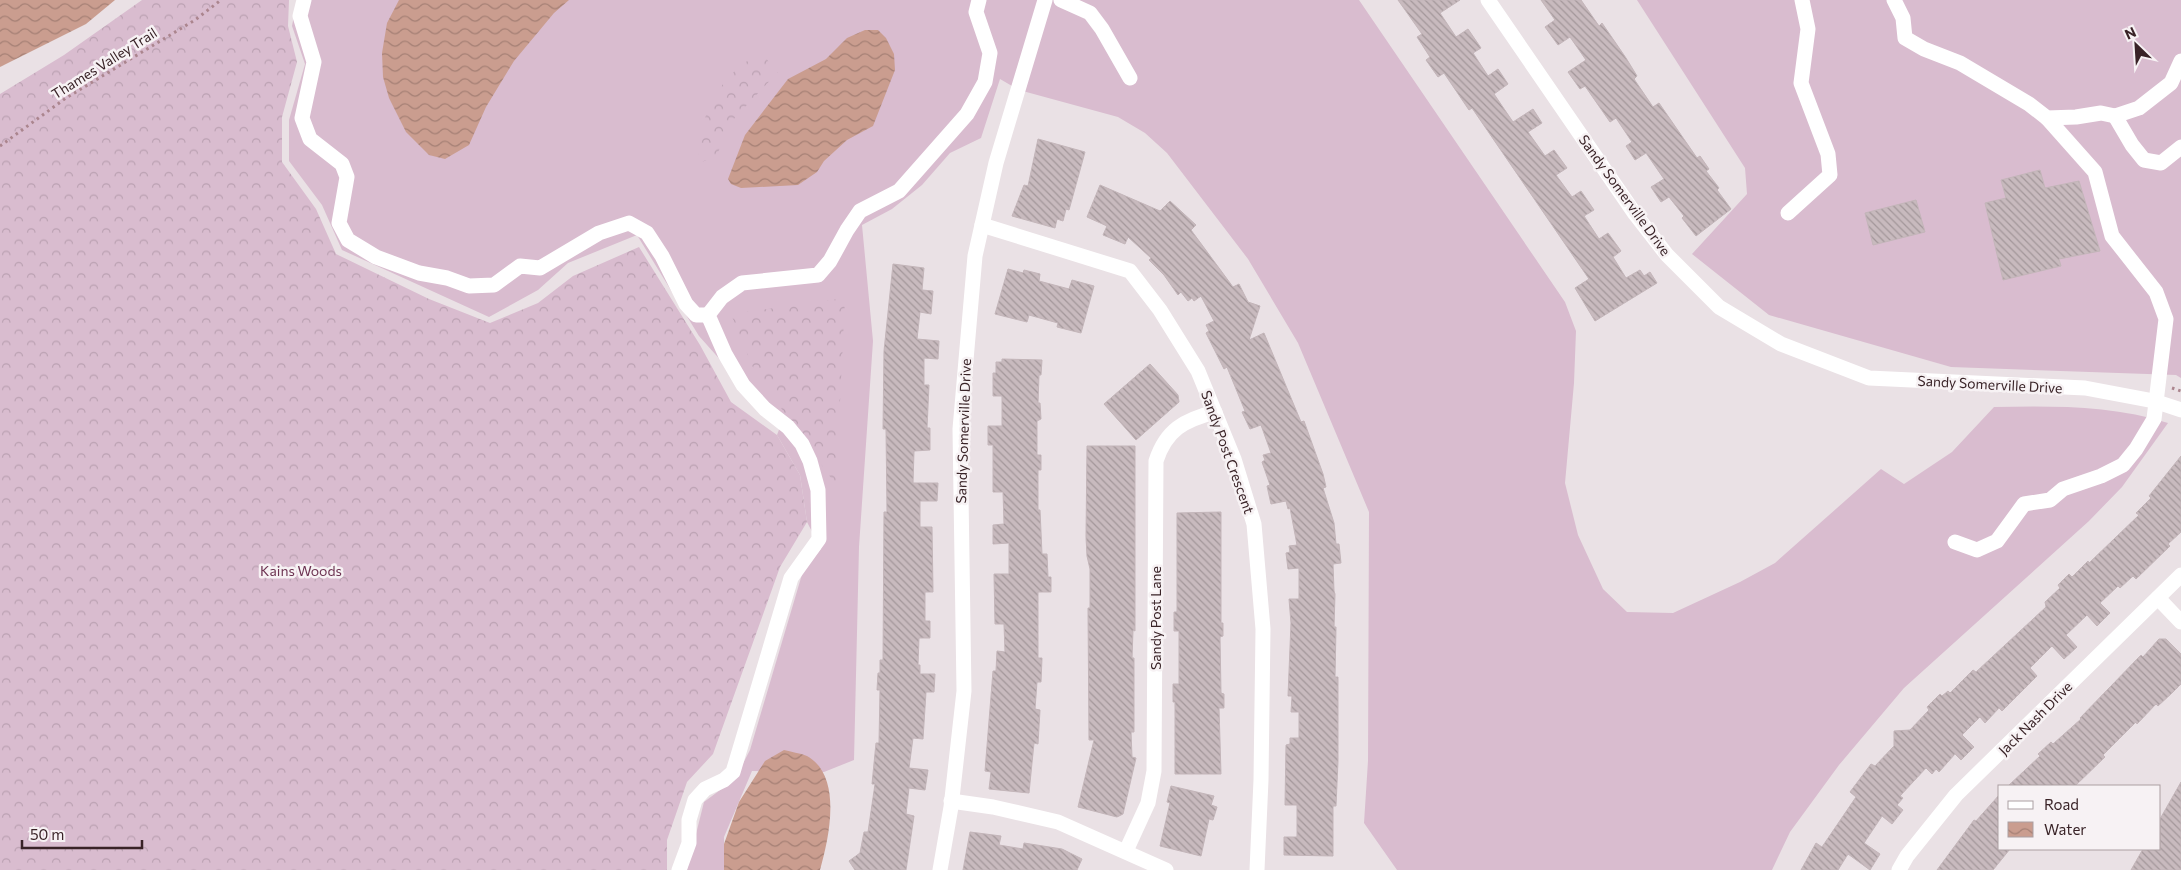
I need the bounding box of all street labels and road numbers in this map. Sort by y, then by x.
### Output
street label: Thames Valley Trail [48,24,160,102]
street label: Sandy Somerville Drive [1575,131,1675,259]
street label: Sandy Somerville Drive [952,358,974,504]
street label: Sandy Somerville Drive [1917,372,2063,396]
street label: Sandy Post Crescent [1198,388,1258,516]
street label: Sandy Post Lane [1147,566,1164,670]
street label: Jack Nash Drive [1995,678,2075,758]

